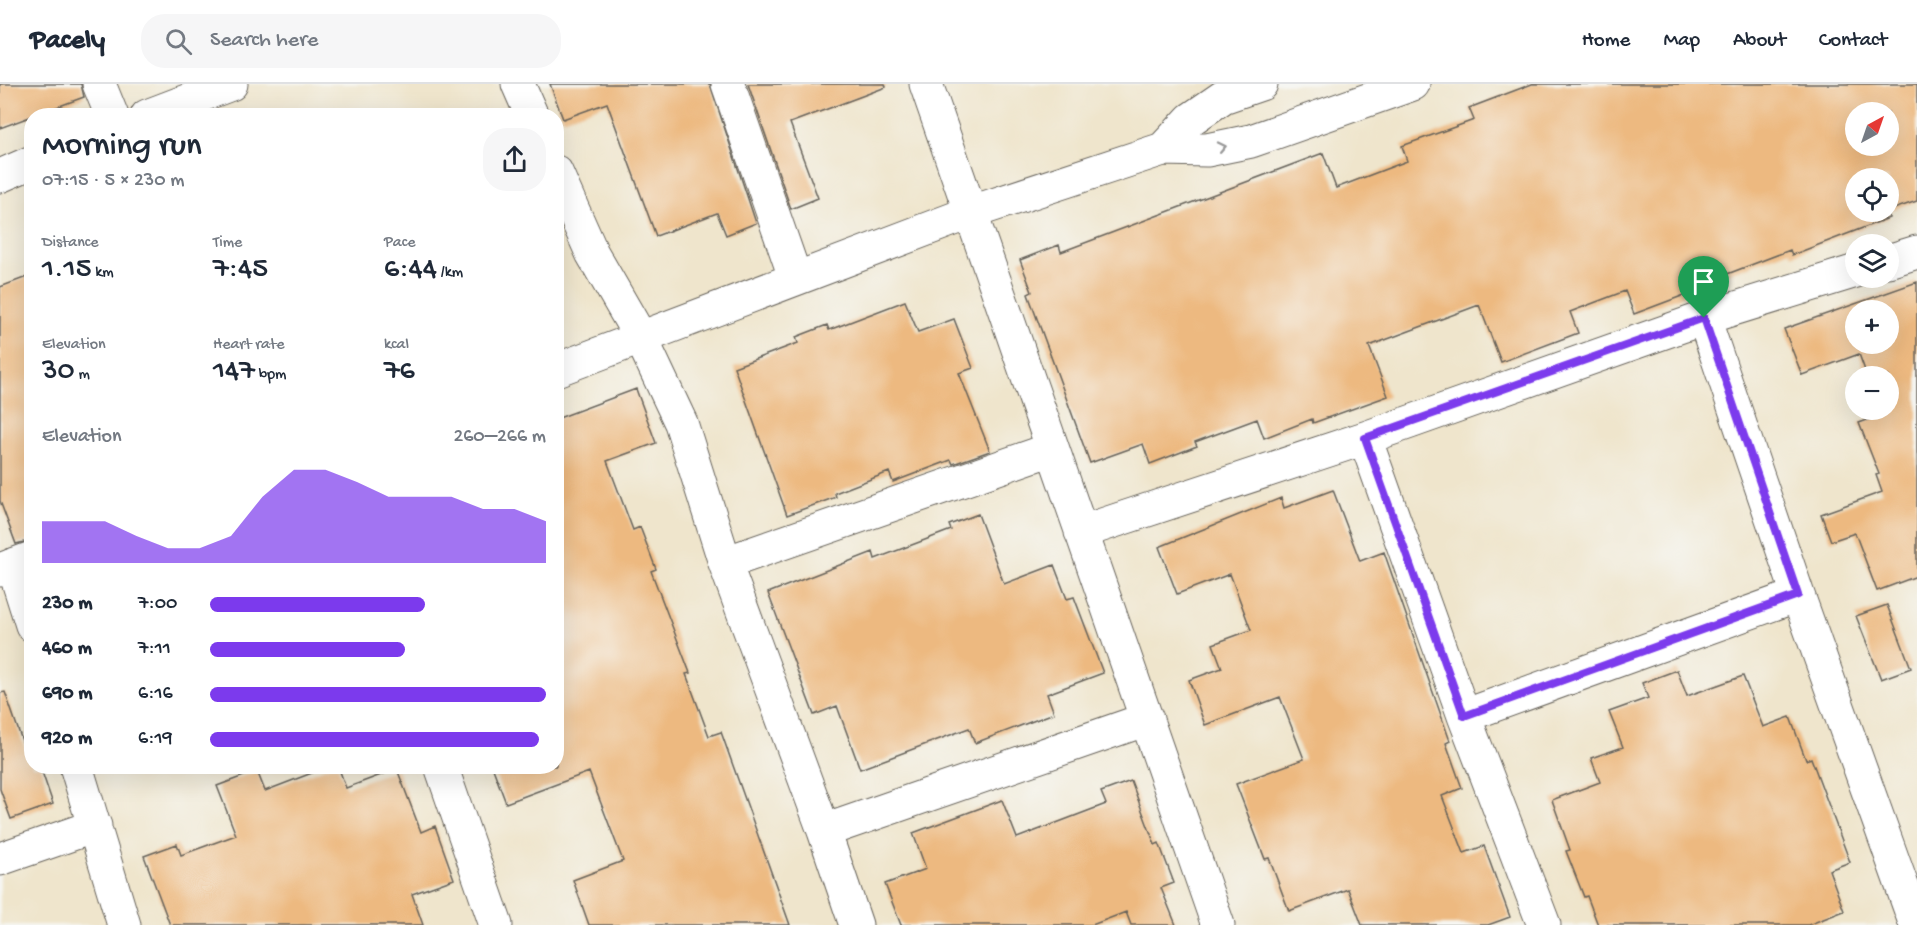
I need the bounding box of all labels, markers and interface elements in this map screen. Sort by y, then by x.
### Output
search box [141,14,561,68]
text: Pacely [30,25,105,58]
icon: search [162,25,195,58]
text: Search here [210,28,318,54]
text: Home [1582,29,1630,54]
text: Map [1663,29,1700,54]
text: About [1733,29,1786,54]
text: Contact [1819,29,1887,54]
north arrow [1845,102,1899,156]
map controls [1845,102,1899,420]
text: Morning run [42,128,202,166]
button: share [483,128,546,191]
one-way arrow [1216,141,1226,154]
button: locate [1845,168,1899,222]
text: 07:15 · 5 × 230 m [42,170,185,193]
text: Distance [42,234,99,253]
text: Time [213,234,242,253]
text: Pace [384,234,415,253]
button: layers [1845,234,1899,288]
text: 1.15 [42,253,91,288]
text: 7:45 [213,253,268,288]
text: 6:44 [384,253,437,288]
pin [1678,256,1729,318]
text: km [91,264,114,283]
text: /km [437,264,463,283]
icon: arrive [1687,265,1720,298]
button: + [1845,300,1899,354]
text: Elevation [42,336,106,355]
text: Heart rate [213,336,285,355]
text: kcal [384,336,409,355]
text: 30 [42,355,75,390]
text: 147 [213,355,255,390]
text: 76 [384,355,415,390]
text: m [75,366,90,385]
text: bpm [255,366,286,385]
button: − [1845,366,1899,420]
text: Elevation [42,426,122,449]
text: 260–266 m [453,426,546,449]
text: 230 m [42,593,92,616]
text: 7:00 [138,593,177,616]
text: 460 m [42,638,92,661]
text: 7:11 [138,638,171,661]
text: 690 m [42,683,92,706]
text: 6:16 [138,683,173,706]
text: 920 m [42,728,92,751]
text: 6:19 [138,728,173,751]

